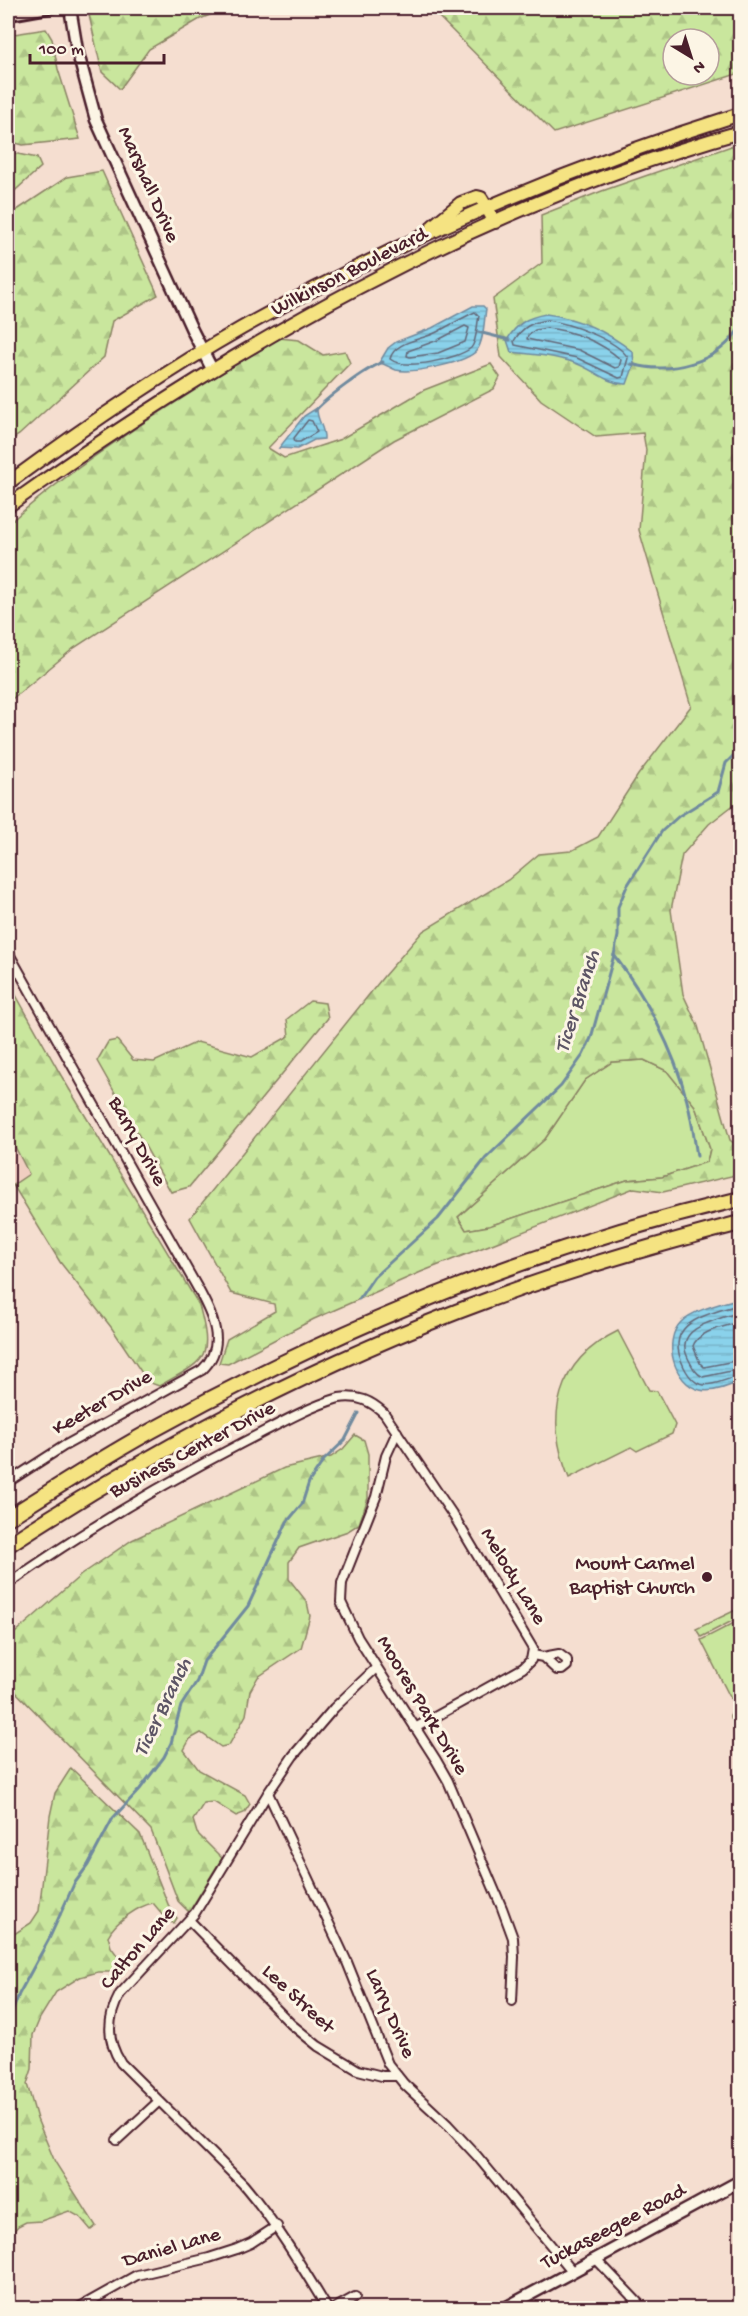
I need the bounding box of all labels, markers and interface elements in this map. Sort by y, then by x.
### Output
scale bar [30,27,164,65]
north arrow [661,27,721,87]
text: 100 m [38,40,84,61]
text: N [688,55,708,77]
street label: Marshall Drive [110,123,184,248]
street label: Wilkinson Boulevard [268,222,434,323]
water label: Ticer Branch [550,947,608,1056]
street label: Barry Drive [101,1092,171,1192]
street label: Keeter Drive [49,1365,158,1443]
street label: Business Center Drive [105,1396,281,1506]
street label: Melody Lane [473,1524,551,1631]
place label: Mount Carmel Baptist Church [569,1553,695,1602]
marker: Mount Carmel Baptist Church [700,1570,714,1584]
street label: Moores Park Drive [370,1632,473,1781]
water label: Ticer Branch [129,1654,199,1761]
street label: Calton Lane [96,1901,183,1996]
street label: Lee Street [255,1960,340,2042]
street label: Larry Drive [358,1965,420,2064]
street label: Tuckaseegee Road [537,2179,692,2277]
street label: Daniel Lane [118,2223,225,2275]

